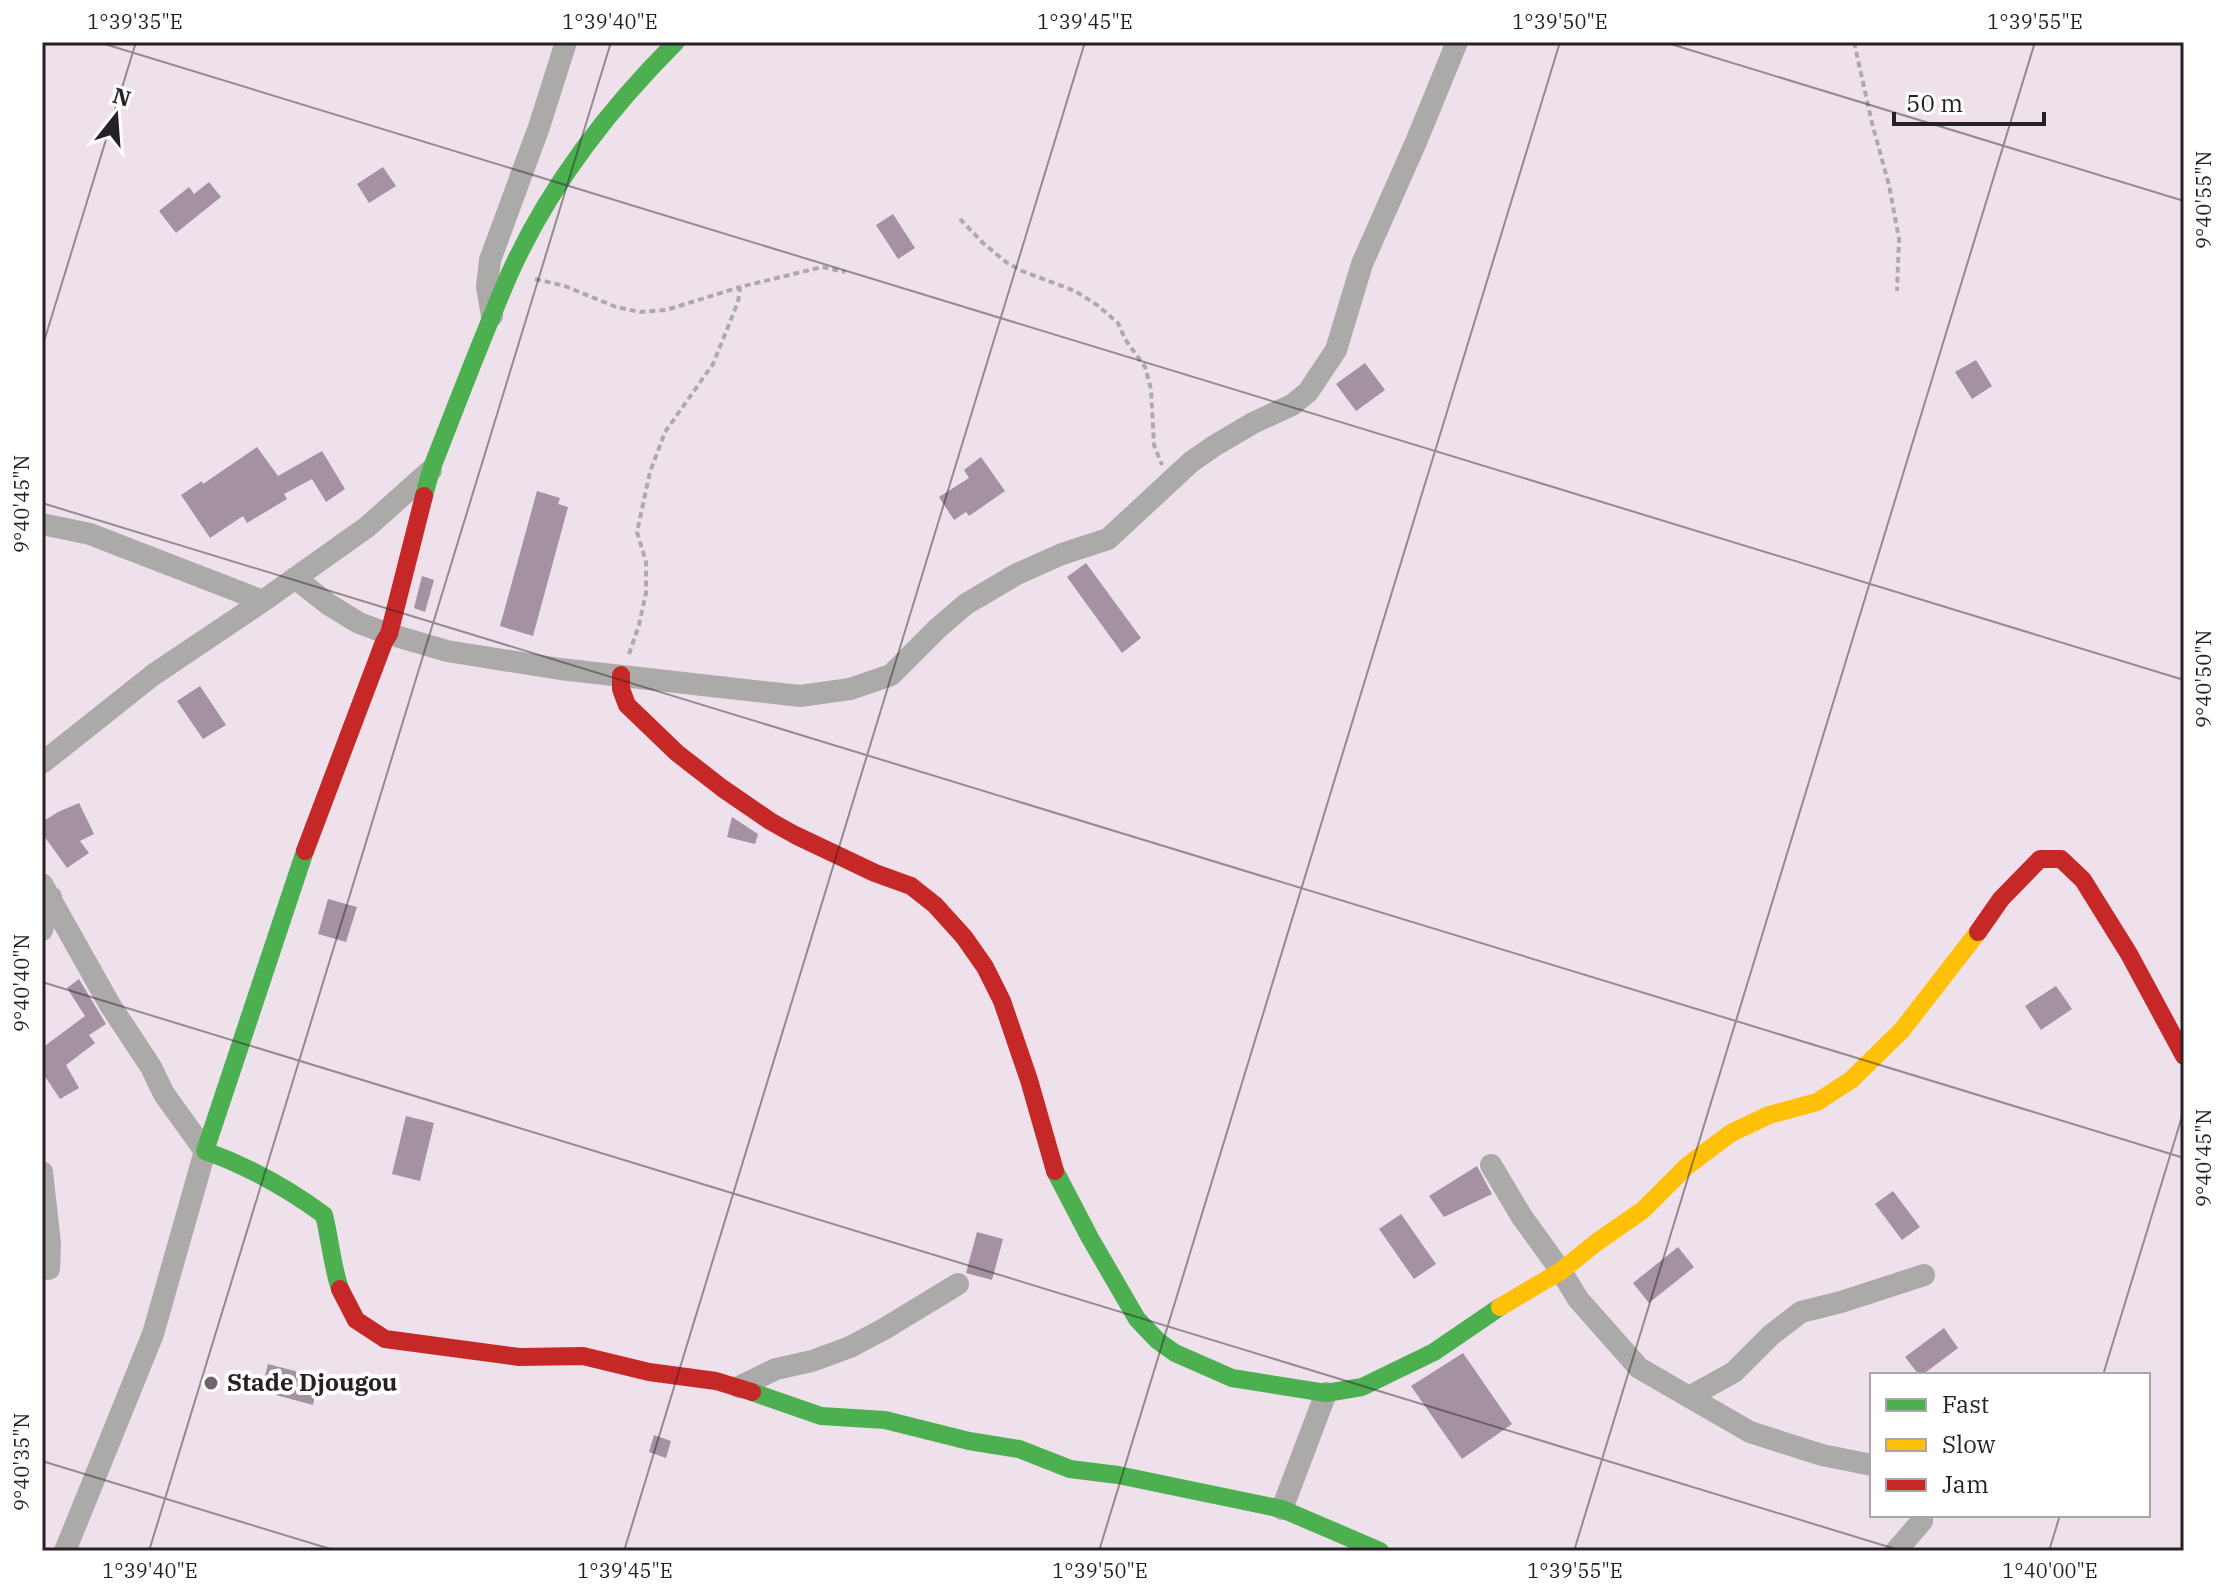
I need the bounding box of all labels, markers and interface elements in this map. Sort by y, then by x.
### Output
text: 1°39'35"E [87,8,183,35]
text: 1°39'40"E [562,8,658,35]
text: 1°39'45"E [1037,8,1133,35]
text: 1°39'50"E [1512,8,1608,35]
text: 1°39'55"E [1987,8,2083,35]
north arrow [76,76,156,156]
scale bar [1894,76,2044,126]
text: N [109,80,135,113]
text: 50 m [1906,87,1963,119]
text: 9°40'55"N [2190,151,2217,249]
text: 9°40'45"N [8,455,35,553]
text: 9°40'50"N [2190,630,2217,728]
text: 9°40'40"N [8,934,35,1032]
text: 9°40'45"N [2190,1109,2217,1207]
place label: Stade Djougou [227,1366,397,1398]
legend [1870,1373,2150,1517]
marker: Stade Djougou [202,1374,220,1392]
text: Fast [1942,1388,1989,1420]
text: 9°40'35"N [8,1413,35,1511]
text: Slow [1942,1428,1996,1460]
text: Jam [1942,1468,1989,1500]
text: 1°39'40"E [102,1557,198,1584]
text: 1°39'45"E [577,1557,673,1584]
text: 1°39'50"E [1052,1557,1148,1584]
text: 1°39'55"E [1527,1557,1623,1584]
text: 1°40'00"E [2002,1557,2098,1584]

